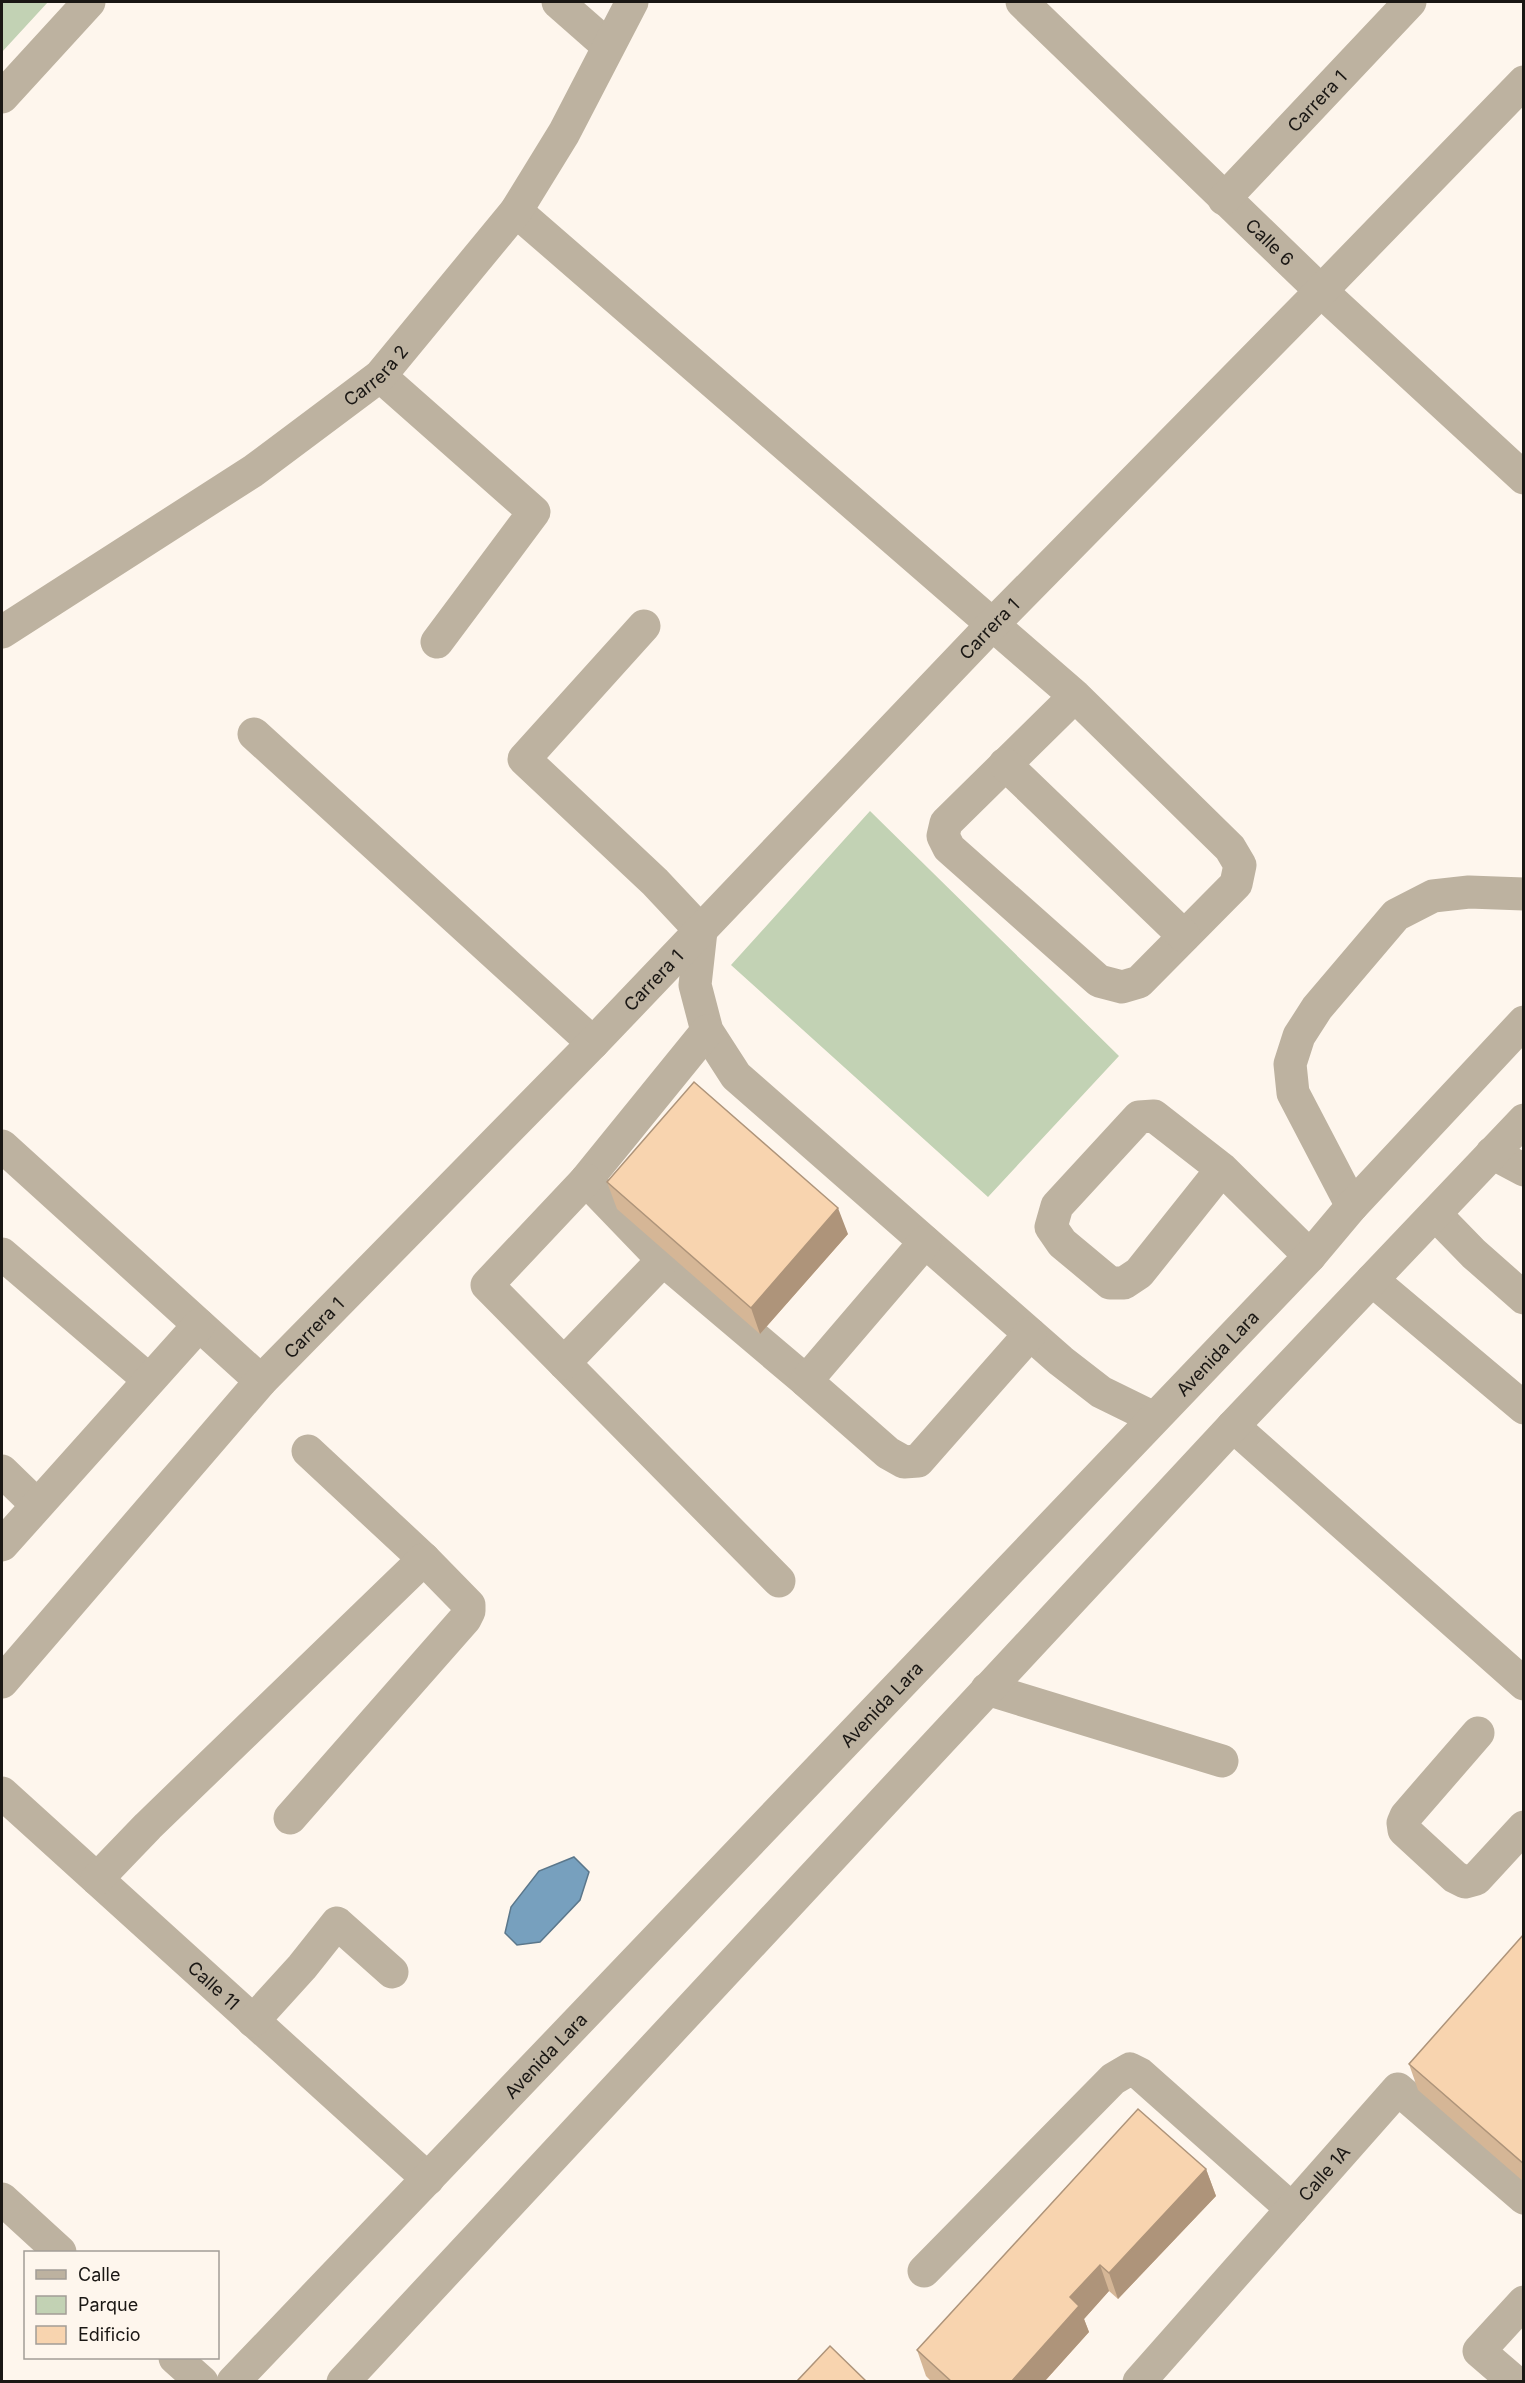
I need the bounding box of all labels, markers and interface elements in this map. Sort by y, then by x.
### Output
street label: Carrera 1 [1283,66,1351,136]
street label: Calle 6 [1242,214,1298,270]
street label: Carrera 2 [339,341,412,410]
street label: Carrera 1 [955,594,1023,663]
street label: Carrera 1 [619,945,687,1015]
street label: Carrera 1 [279,1293,348,1362]
street label: Avenida Lara [1172,1306,1263,1400]
street label: Avenida Lara [836,1657,927,1751]
street label: Calle 11 [184,1956,244,2014]
street label: Avenida Lara [500,2008,591,2102]
street label: Calle 1A [1294,2141,1354,2205]
legend [24,2251,219,2359]
text: Calle [78,2264,120,2285]
text: Parque [78,2294,138,2315]
text: Edificio [78,2324,141,2345]

